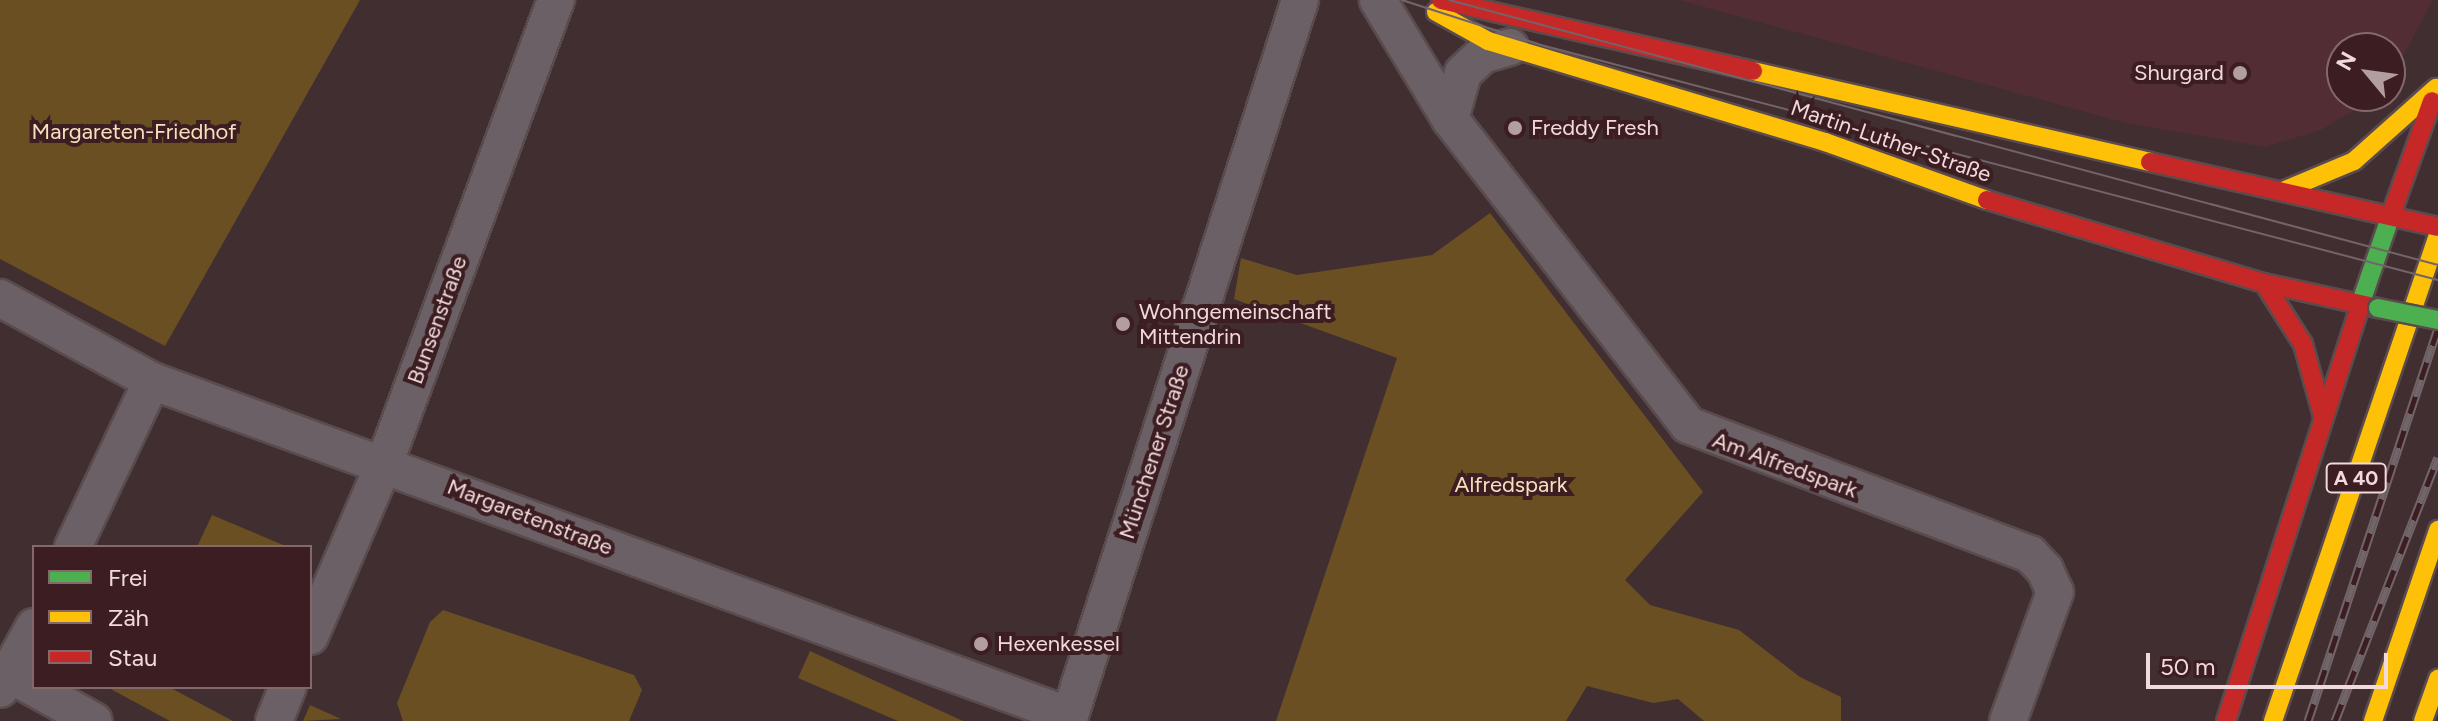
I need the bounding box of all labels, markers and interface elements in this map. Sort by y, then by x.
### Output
north arrow [2326,32,2406,112]
text: N [2330,47,2362,75]
place label: Shurgard [2134,60,2224,86]
marker: Shurgard [2231,64,2249,82]
street label: Martin-Luther-Straße [1787,94,1995,188]
place label: Freddy Fresh [1531,115,1659,141]
park label: Margareten-Friedhof [32,119,236,145]
marker: Freddy Fresh [1506,119,1524,137]
street label: Bunsenstraße [402,252,472,388]
place label: Wohngemeinschaft Mittendrin [1139,298,1332,350]
marker: Wohngemeinschaft Mittendrin [1114,315,1132,333]
street label: Münchener Straße [1113,362,1195,542]
street label: Am Alfredspark [1709,427,1861,503]
road number: A 40 [2324,462,2388,494]
park label: Alfredspark [1455,472,1567,498]
street label: Margaretenstraße [444,473,616,561]
legend [32,545,312,689]
text: Frei [108,563,148,592]
text: Zäh [108,603,149,632]
place label: Hexenkessel [997,631,1120,657]
marker: Hexenkessel [972,635,990,653]
scale bar [2150,637,2392,687]
text: Stau [108,643,157,672]
text: 50 m [2160,652,2216,681]

